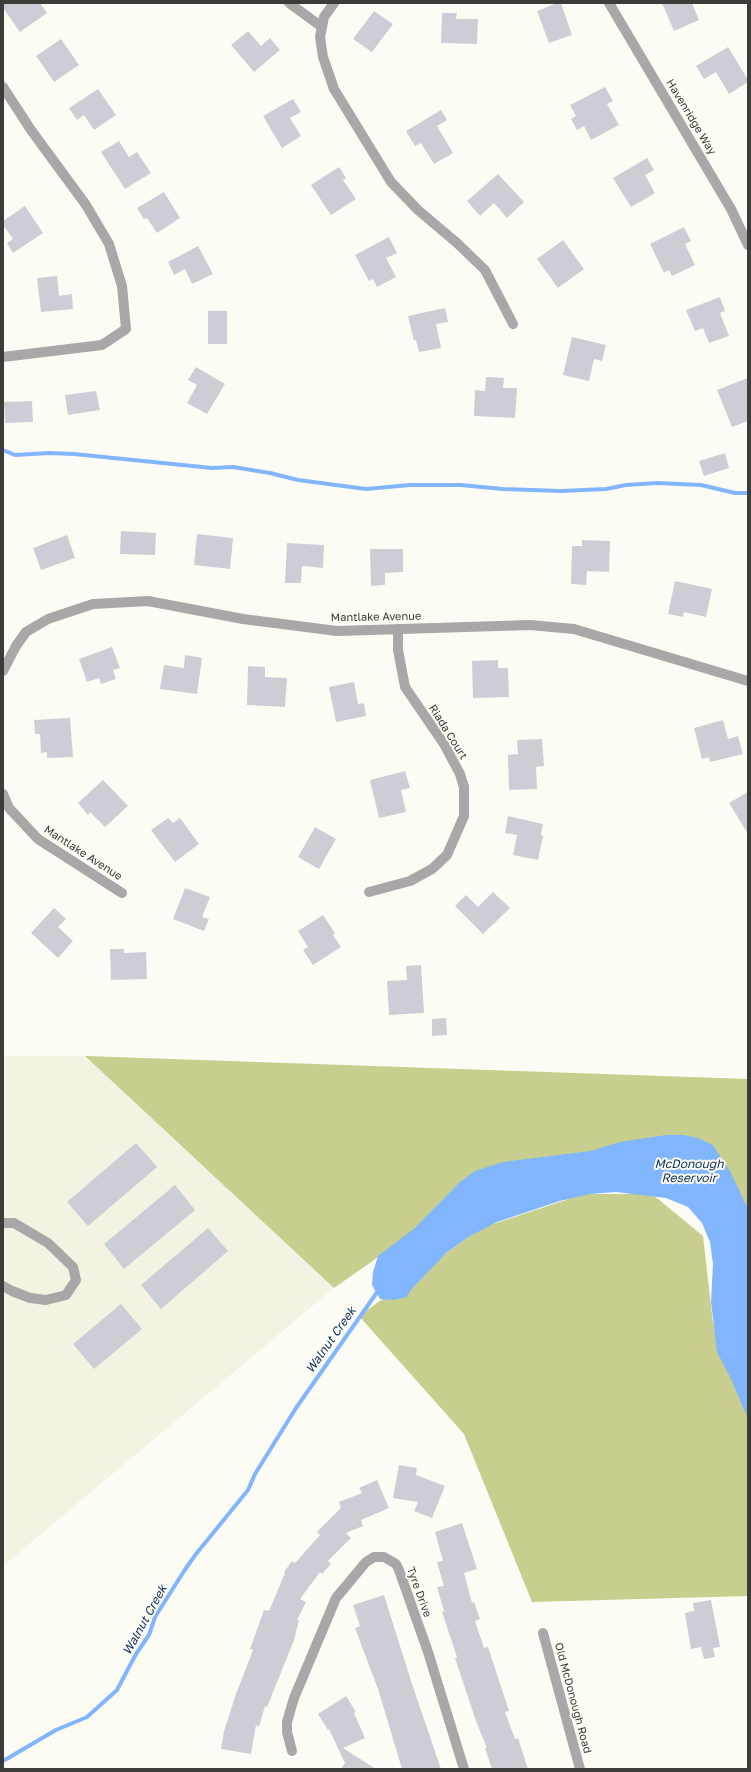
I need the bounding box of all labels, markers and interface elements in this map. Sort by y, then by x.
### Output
street label: Havenridge Way [663,77,719,157]
street label: Mantlake Avenue [331,610,421,624]
street label: Riada Court [426,702,470,762]
street label: Mantlake Avenue [41,823,125,883]
water label: McDonough Reservoir [654,1157,724,1185]
water label: Walnut Creek [303,1304,359,1376]
street label: Tyre Drive [404,1565,434,1619]
water label: Walnut Creek [120,1583,170,1657]
street label: Old McDonough Road [552,1641,594,1755]

